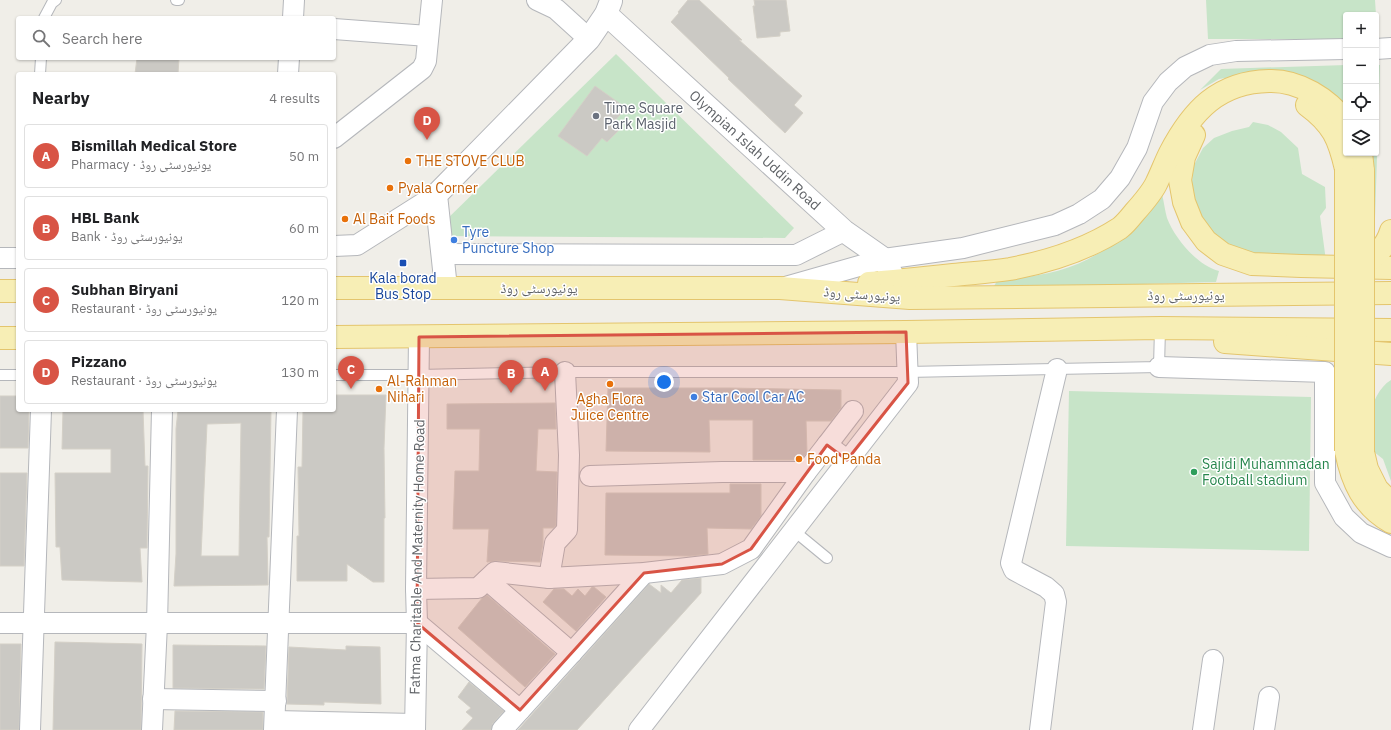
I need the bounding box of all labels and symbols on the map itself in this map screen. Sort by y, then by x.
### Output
street label: Olympian Islah Uddin Road [686,86,824,214]
place label: Time Square Park Masjid [604,99,683,133]
pin: D [414,107,440,140]
marker: Time Square Park Masjid [591,111,601,121]
place label: THE STOVE CLUB [416,152,525,170]
marker: THE STOVE CLUB [403,156,413,166]
place label: Pyala Corner [398,179,478,197]
marker: Pyala Corner [385,183,395,193]
place label: Al Bait Foods [353,210,436,228]
marker: Al Bait Foods [340,214,350,224]
place label: Tyre Puncture Shop [462,223,554,257]
marker: Tyre Puncture Shop [449,235,459,245]
marker: Kala borad Bus Stop [398,258,408,268]
place label: Kala borad Bus Stop [369,269,437,303]
street label: یونیورسٹی روڈ [500,279,578,297]
street label: یونیورسٹی روڈ [823,282,901,306]
street label: یونیورسٹی روڈ [1147,286,1225,304]
pin: C [338,356,364,389]
pin: A [532,358,558,391]
pin: B [498,360,524,393]
place label: Al-Rahman Nihari [387,372,457,406]
your location [654,372,674,392]
marker: Agha Flora Juice Centre [605,379,615,389]
marker: Al-Rahman Nihari [374,384,384,394]
place label: Star Cool Car AC [702,388,805,406]
place label: Agha Flora Juice Centre [571,390,650,424]
marker: Star Cool Car AC [689,392,699,402]
street label: Fatma Charitable And Maternity Home Road [406,419,428,695]
place label: Food Panda [807,450,881,468]
marker: Food Panda [794,454,804,464]
place label: Sajidi Muhammadan Football stadium [1202,455,1330,489]
marker: Sajidi Muhammadan Football stadium [1189,467,1199,477]

